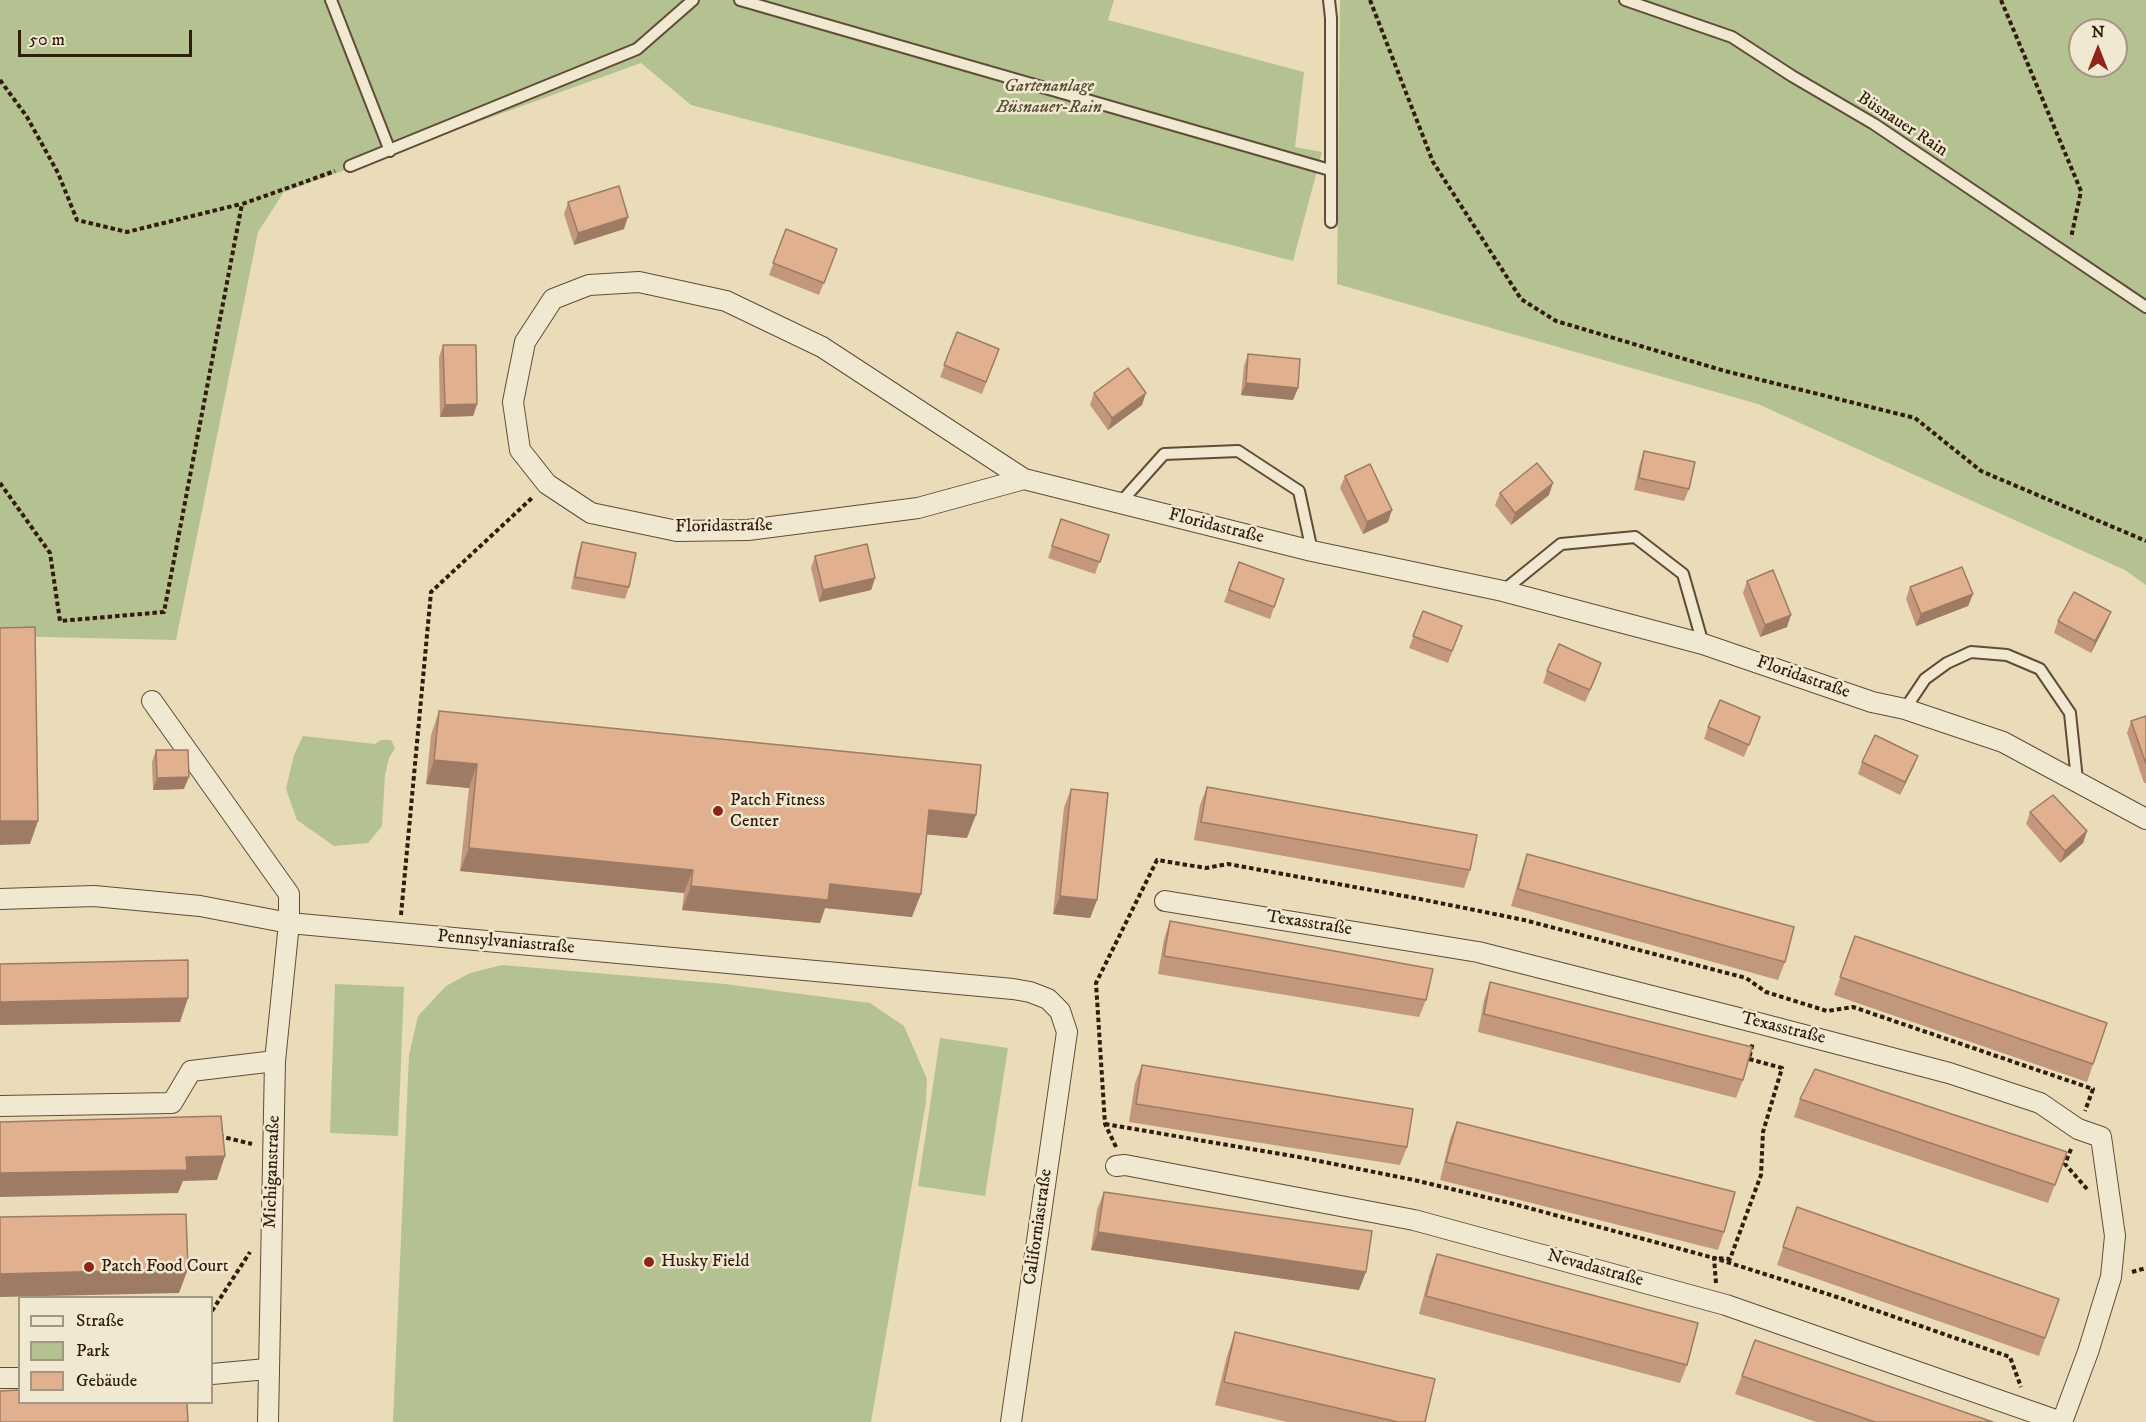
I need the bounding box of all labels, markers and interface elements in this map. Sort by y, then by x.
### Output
scale bar [21,18,195,56]
north arrow [2068,18,2128,78]
text: N [2091,22,2105,42]
text: 50 m [29,29,65,51]
park label: Gartenanlage Büsnauer-Rain [996,76,1102,118]
street label: Büsnauer Rain [1853,88,1951,162]
street label: Floridastraße [1166,505,1266,549]
street label: Floridastraße [675,515,773,539]
street label: Floridastraße [1753,652,1853,704]
place label: Patch Fitness Center [730,790,825,832]
marker: Patch Fitness Center [711,804,725,818]
street label: Texasstraße [1265,907,1353,941]
street label: Pennsylvaniastraße [436,926,576,960]
street label: Texasstraße [1739,1008,1827,1050]
street label: Michiganstraße [260,1115,286,1229]
street label: Californiastraße [1020,1168,1058,1286]
street label: Nevadastraße [1545,1246,1645,1292]
place label: Husky Field [661,1251,749,1273]
marker: Husky Field [642,1255,656,1269]
place label: Patch Food Court [101,1256,229,1278]
marker: Patch Food Court [82,1260,96,1274]
legend [18,1296,213,1404]
text: Straße [76,1310,124,1332]
text: Park [76,1340,110,1362]
text: Gebäude [76,1370,137,1392]

